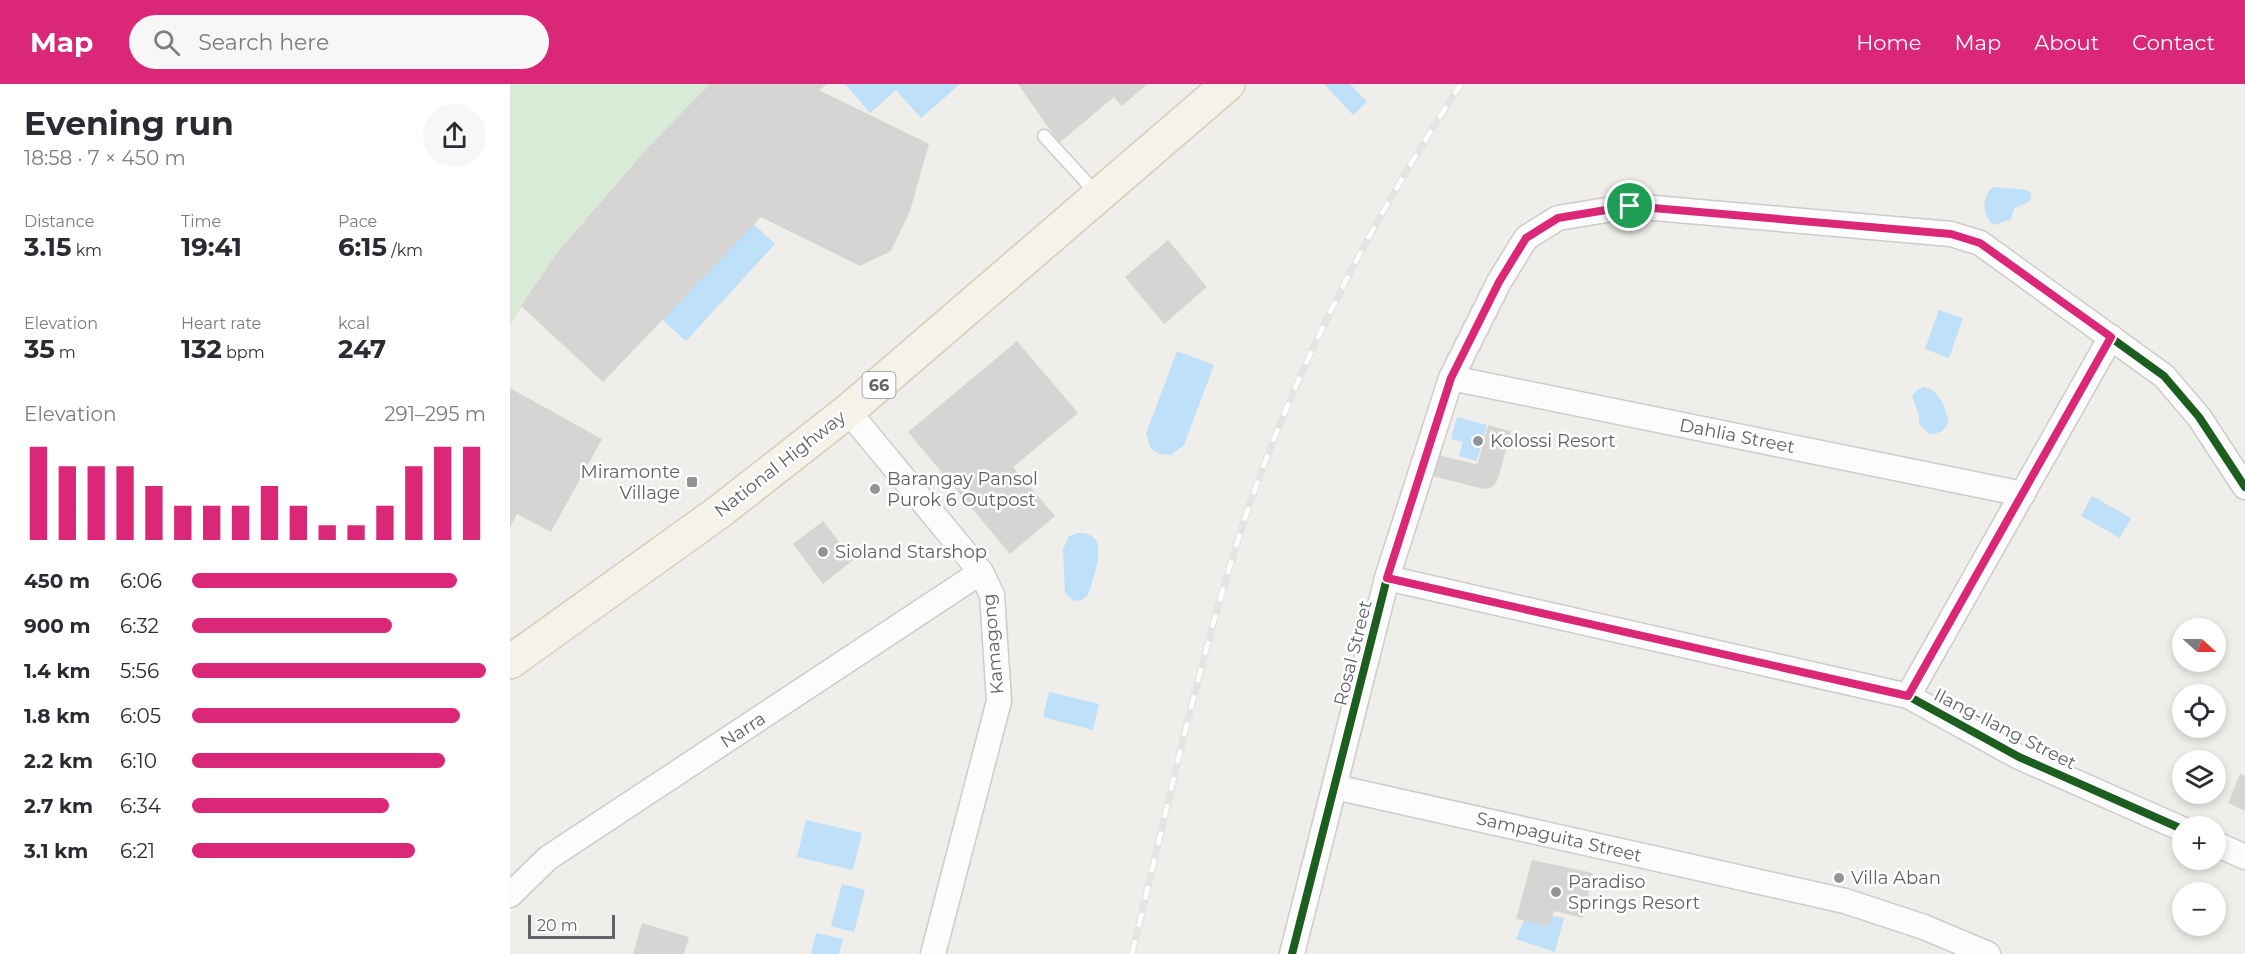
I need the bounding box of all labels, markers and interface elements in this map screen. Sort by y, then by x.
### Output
search box [129,15,549,69]
text: Map [30,25,93,59]
icon: search [150,26,183,59]
text: Search here [198,29,329,56]
text: Home [1856,30,1921,55]
text: Map [1954,30,2001,55]
text: About [2034,30,2099,55]
text: Contact [2132,30,2215,55]
text: Evening run [24,103,234,143]
button: share [423,104,486,167]
text: 18:58 · 7 × 450 m [24,146,186,170]
pin [1604,180,1655,231]
icon: arrive [1613,189,1646,222]
text: Distance [24,212,94,231]
text: Time [181,212,221,231]
text: Pace [338,212,377,231]
text: 3.15 [24,231,71,263]
text: 19:41 [181,231,242,263]
text: 6:15 [338,231,387,263]
text: km [71,241,102,260]
text: /km [387,241,423,260]
text: Elevation [24,314,98,333]
text: Heart rate [181,314,261,333]
text: kcal [338,314,370,333]
text: 35 [24,333,55,365]
text: 132 [181,333,222,365]
text: 247 [338,333,386,365]
text: m [55,343,76,362]
text: bpm [222,343,265,362]
road number: 66 [862,372,896,398]
text: Elevation [24,402,116,426]
text: 291–295 m [384,402,486,426]
street label: National Highway [710,406,850,522]
street label: Dahlia Street [1677,414,1797,458]
place label: Kolossi Resort [1490,430,1616,452]
marker: Kolossi Resort [1471,434,1485,448]
place label: Miramonte Village [580,461,680,504]
place label: Barangay Pansol Purok 6 Outpost [887,468,1038,511]
marker: Miramonte Village [685,475,699,489]
marker: Barangay Pansol Purok 6 Outpost [868,482,882,496]
place label: Sioland Starshop [835,541,987,563]
marker: Sioland Starshop [816,545,830,559]
text: 450 m [24,569,90,593]
text: 6:06 [120,569,162,593]
street label: Kamagong [978,593,1008,695]
street label: Rosal Street [1329,598,1377,708]
text: 900 m [24,614,91,638]
text: 6:32 [120,614,159,638]
north arrow [2172,618,2226,672]
map controls [2172,618,2226,936]
text: 1.4 km [24,659,91,683]
text: 5:56 [120,659,159,683]
street label: Ilang-Ilang Street [1930,684,2080,774]
button: locate [2172,684,2226,738]
text: 1.8 km [24,704,90,728]
text: 6:05 [120,704,161,728]
street label: Narra [716,707,770,753]
text: 2.2 km [24,749,93,773]
text: 6:10 [120,749,157,773]
button: layers [2172,750,2226,804]
text: 2.7 km [24,794,93,818]
text: 6:34 [120,794,161,818]
street label: Sampaguita Street [1474,807,1644,867]
button: + [2172,816,2226,870]
text: 3.1 km [24,839,88,863]
text: 6:21 [120,839,155,863]
place label: Villa Aban [1851,867,1941,889]
place label: Paradiso Springs Resort [1568,871,1700,914]
marker: Villa Aban [1832,871,1846,885]
button: − [2172,882,2226,936]
marker: Paradiso Springs Resort [1549,885,1563,899]
scale bar [528,912,615,940]
text: 20 m [537,916,578,935]

